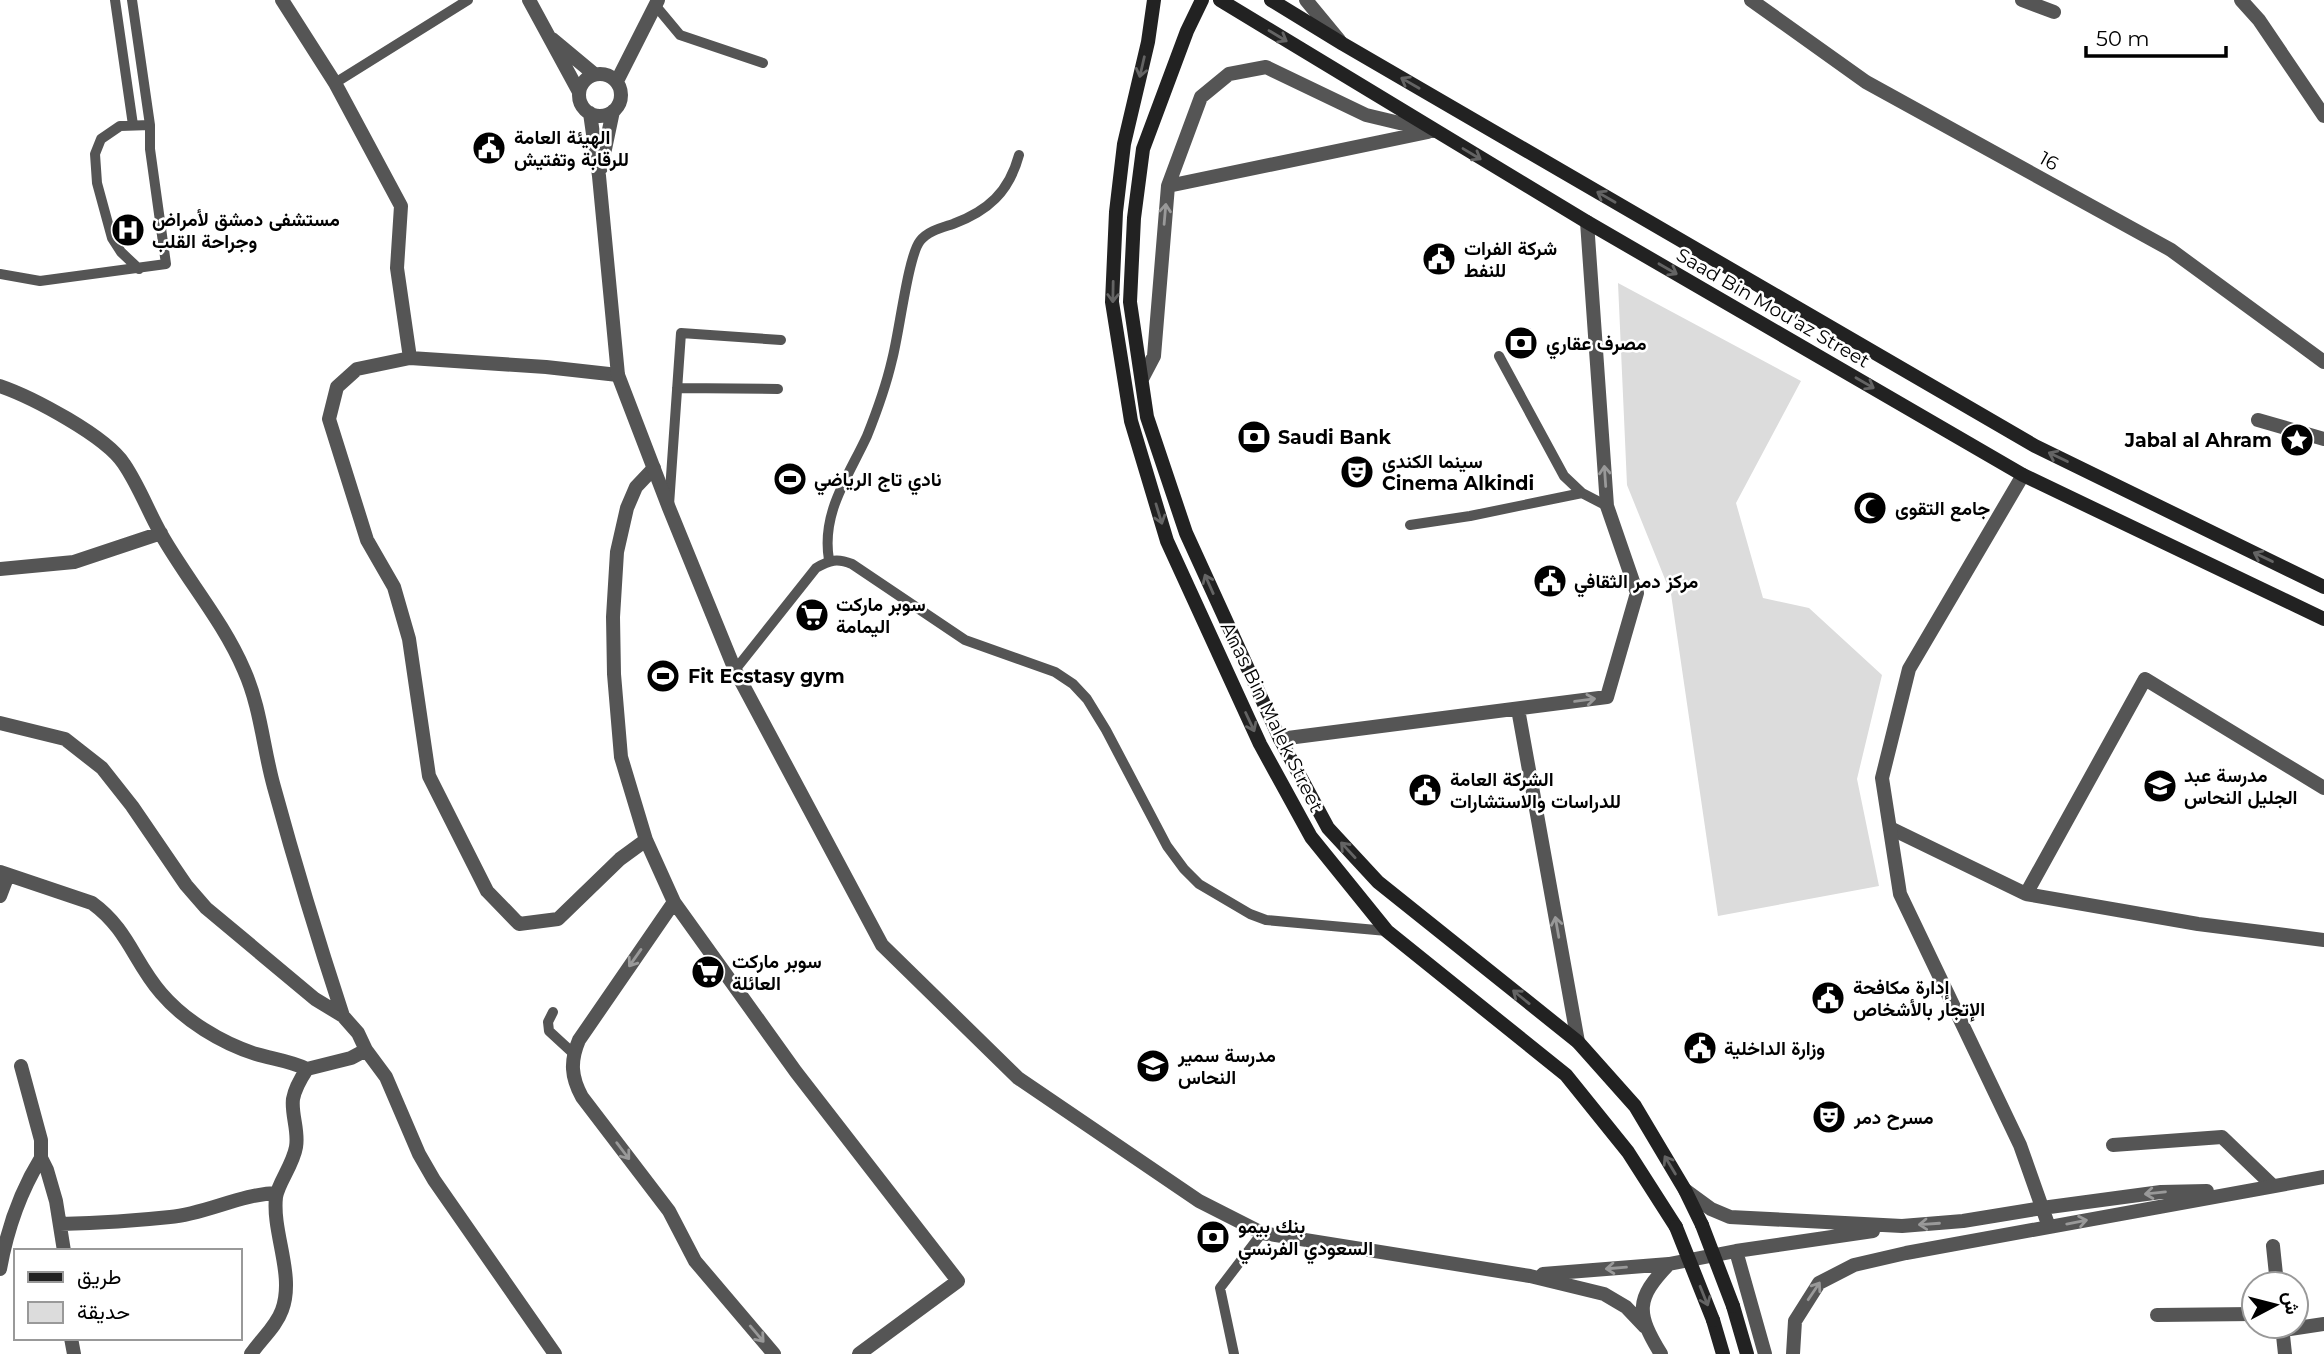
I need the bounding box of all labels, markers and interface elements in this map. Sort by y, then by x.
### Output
scale bar [2086,14,2226,58]
text: 50 m [2096,26,2150,51]
one-way arrow [1267,29,1287,43]
one-way arrow [1135,55,1149,78]
one-way arrow [1400,75,1420,89]
place label: الهيئة العامة للرقابة وتفتيش [514,126,629,172]
public building icon: الهيئة العامة للرقابة وتفتيش [470,129,508,167]
street label: 16 [2035,146,2063,176]
one-way arrow [1462,147,1482,161]
one-way arrow [1597,190,1617,204]
one-way arrow [1159,203,1172,225]
place label: مستشفى دمشق لأمراض وجراحة القلب [152,208,340,254]
hospital icon: مستشفى دمشق لأمراض وجراحة القلب [109,211,147,249]
place label: شركة الفرات للنفط [1464,237,1557,282]
public building icon: شركة الفرات للنفط [1420,240,1458,278]
street label: Saad Bin Mou'az Street [1672,243,1874,373]
one-way arrow [1658,262,1678,276]
one-way arrow [1106,280,1120,303]
bank icon: مصرف عقاري [1502,324,1540,362]
place label: مصرف عقاري [1546,332,1647,360]
one-way arrow [1855,376,1875,390]
bank icon: Saudi Bank [1235,418,1273,456]
place icon: Jabal al Ahram [2278,421,2316,459]
place label: Saudi Bank [1278,426,1392,449]
place label: Jabal al Ahram [2124,429,2272,452]
place label: سينما الكندي Cinema Alkindi [1382,450,1534,495]
one-way arrow [2048,450,2069,463]
theatre icon: سينما الكندي Cinema Alkindi [1338,453,1376,491]
sports icon: نادي تاج الرياضي [771,460,809,498]
one-way arrow [1598,465,1611,488]
place label: نادي تاج الرياضي [814,468,942,496]
mosque icon: جامع التقوى [1851,489,1889,527]
place label: جامع التقوى [1895,497,1990,522]
one-way arrow [1153,503,1166,525]
one-way arrow [2253,550,2274,563]
public building icon: مركز دمر الثقافي [1531,562,1569,600]
place label: مركز دمر الثقافي [1574,570,1698,598]
one-way arrow [1202,574,1215,595]
place label: سوبر ماركت اليمامة [836,593,926,638]
supermarket icon: سوبر ماركت اليمامة [793,596,831,634]
street label: Anas Bin Malek Street [1216,618,1328,816]
sports icon: Fit Ecstasy gym [644,657,682,695]
place label: Fit Ecstasy gym [688,665,845,688]
one-way arrow [1574,693,1596,706]
one-way arrow [1244,711,1257,732]
place label: مدرسة عبد الجليل النحاس [2184,764,2298,809]
school or university icon: مدرسة عبد الجليل النحاس [2141,767,2179,805]
place label: الشركة العامة للدراسات والاستشارات [1450,768,1621,814]
public building icon: الشركة العامة للدراسات والاستشارات [1406,771,1444,809]
one-way arrow [1340,841,1356,859]
one-way arrow [1550,916,1564,939]
one-way arrow [628,948,642,967]
place label: سوبر ماركت العائلة [732,950,822,995]
supermarket icon: سوبر ماركت العائلة [689,953,727,991]
place label: إدارة مكافحة الإتجار بالأشخاص [1853,976,1985,1022]
public building icon: إدارة مكافحة الإتجار بالأشخاص [1809,979,1847,1017]
one-way arrow [1512,989,1531,1004]
public building icon: وزارة الداخلية [1681,1029,1719,1067]
place label: وزارة الداخلية [1724,1037,1825,1061]
place label: مدرسة سمير النحاس [1177,1044,1276,1089]
school or university icon: مدرسة سمير النحاس [1134,1047,1172,1085]
theatre icon: مسرح دمر [1810,1098,1848,1136]
place label: مسرح دمر [1853,1106,1934,1130]
one-way arrow [616,1142,631,1160]
one-way arrow [1663,1156,1677,1176]
one-way arrow [2144,1187,2167,1200]
place label: بنك بيمو السعودي الفرنسي [1238,1215,1373,1265]
one-way arrow [2065,1215,2088,1228]
bank icon: بنك بيمو السعودي الفرنسي [1194,1218,1232,1256]
one-way arrow [1919,1218,1941,1231]
legend [14,1249,242,1340]
one-way arrow [1605,1262,1628,1275]
text: طريق [77,1264,122,1290]
north arrow [2240,1270,2310,1340]
one-way arrow [1807,1282,1821,1301]
one-way arrow [1698,1285,1711,1307]
text: ش [2279,1290,2304,1316]
text: حديقة [77,1299,130,1324]
one-way arrow [749,1325,765,1343]

